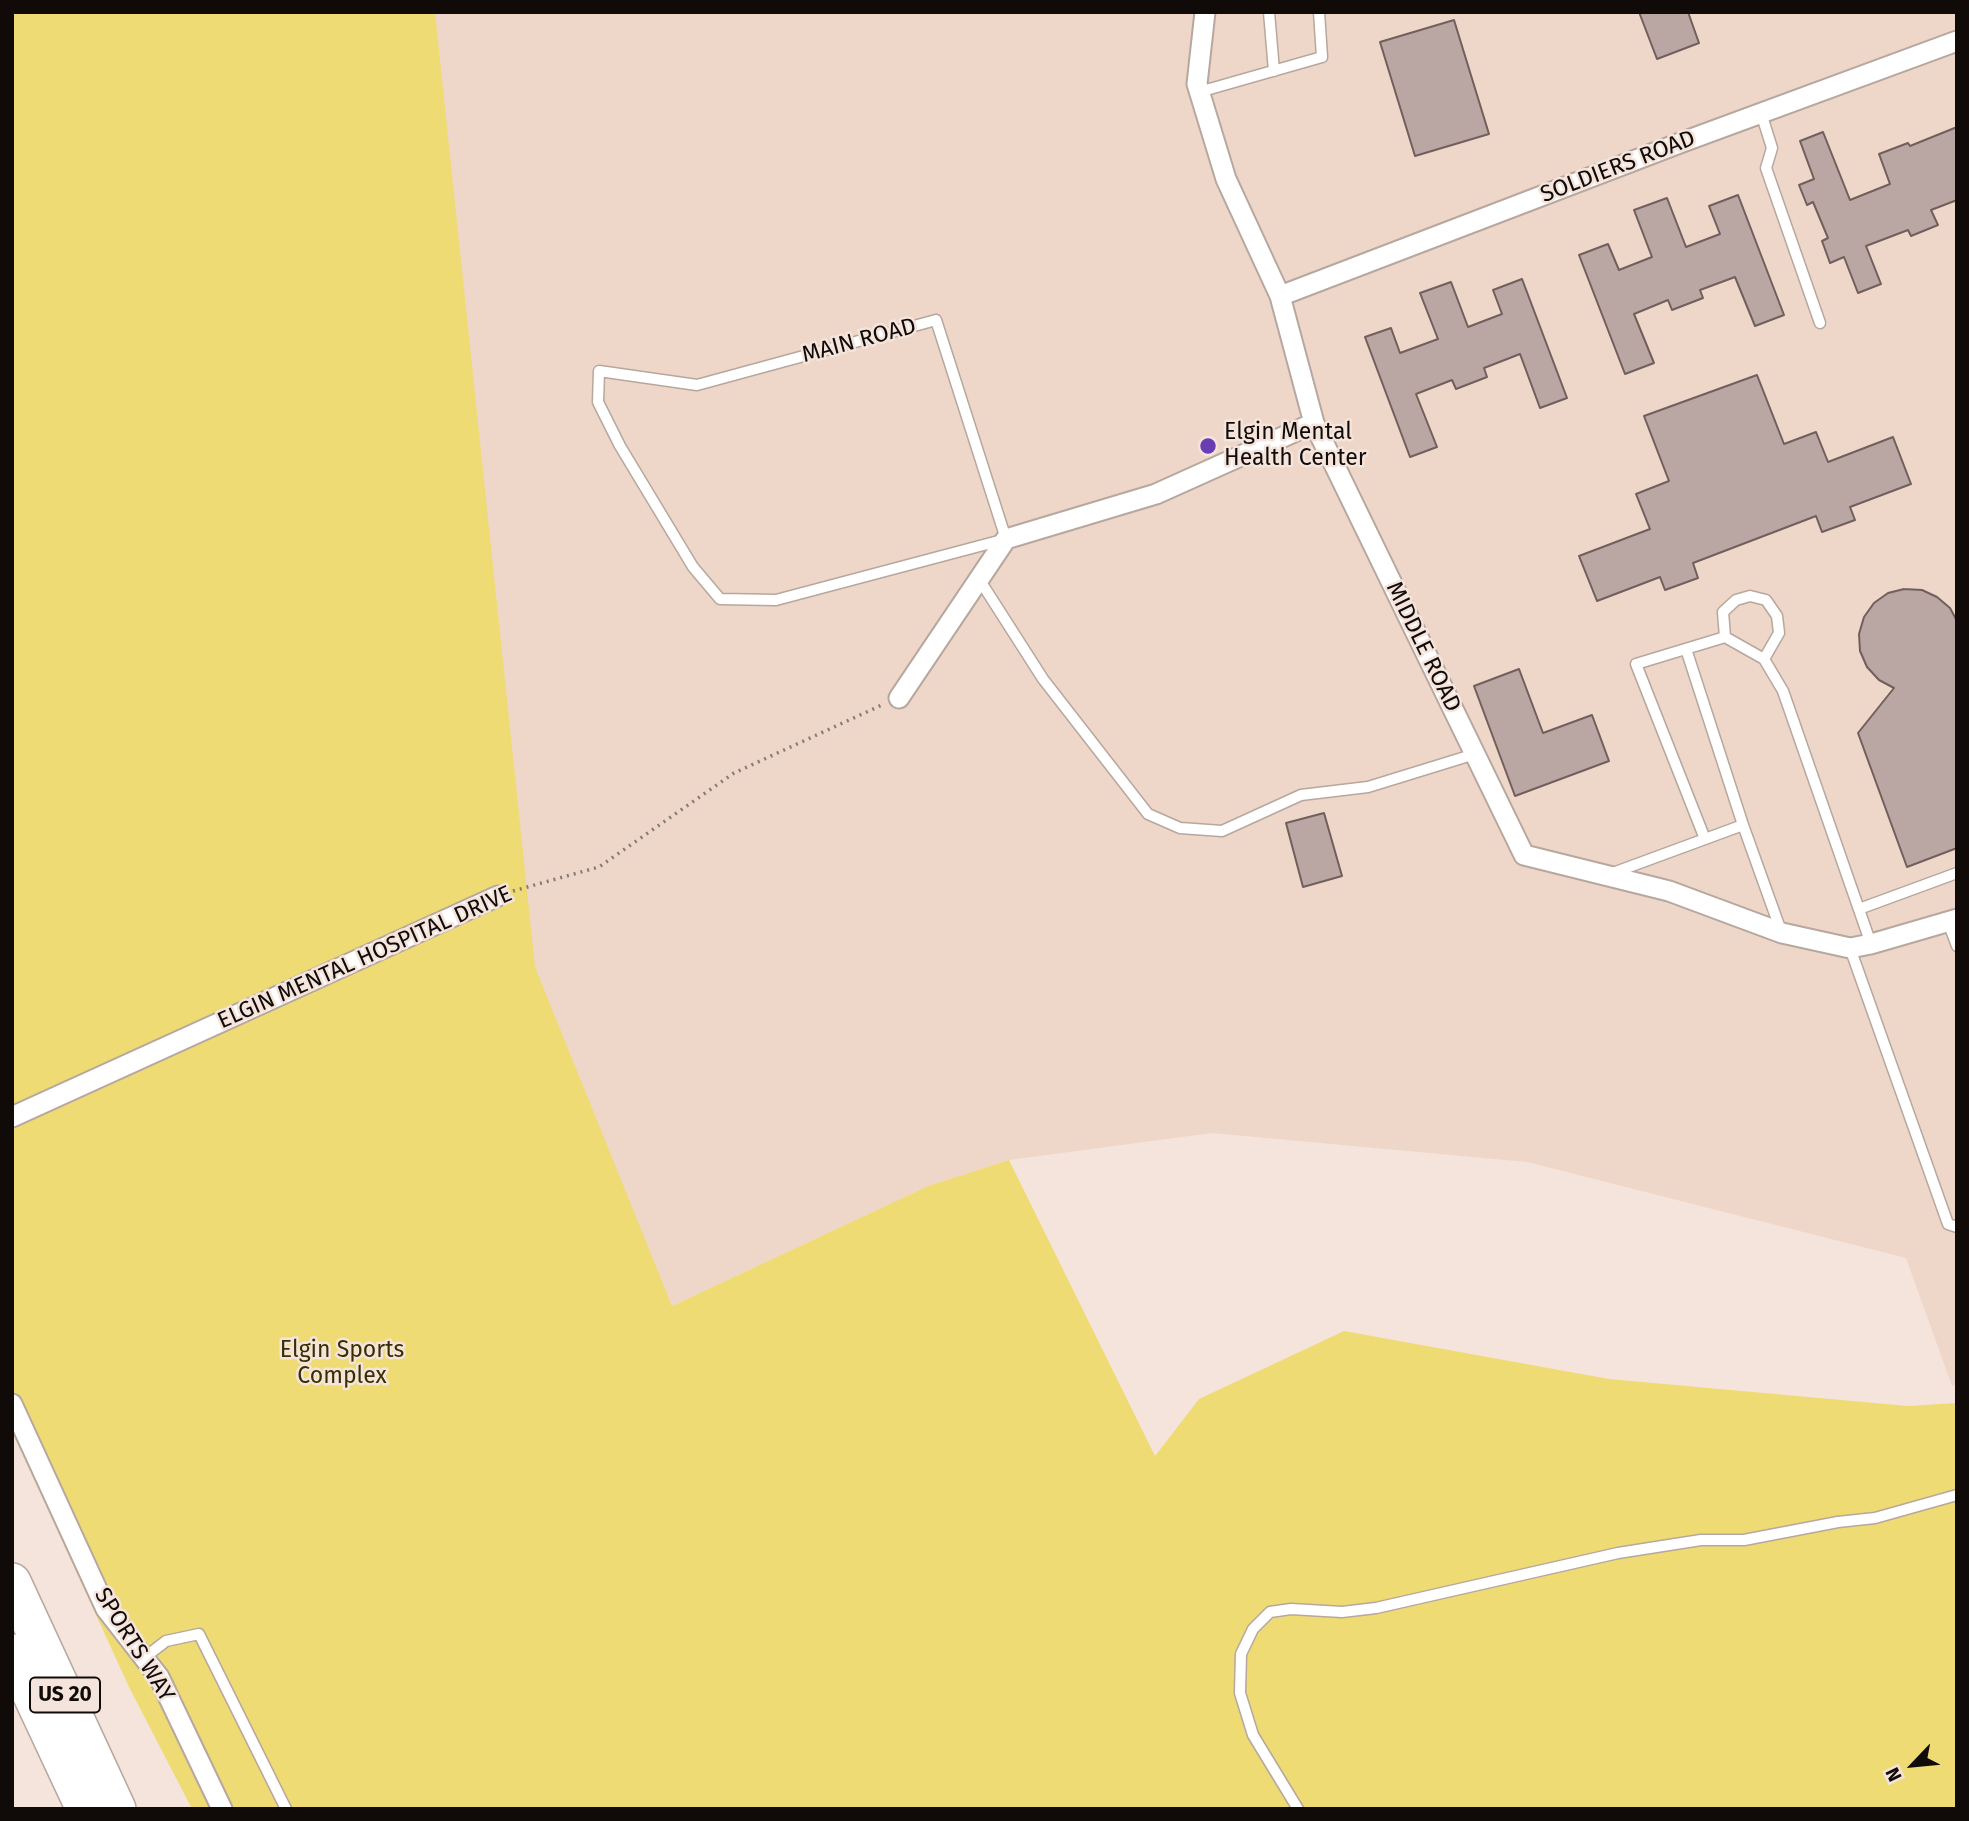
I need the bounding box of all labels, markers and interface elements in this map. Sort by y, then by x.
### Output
street label: SOLDIERS ROAD [1537,125,1699,209]
street label: MAIN ROAD [799,313,919,369]
place label: Elgin Mental Health Center [1224,419,1367,473]
marker: Elgin Mental Health Center [1198,436,1218,456]
street label: MIDDLE ROAD [1380,577,1466,717]
street label: ELGIN MENTAL HOSPITAL DRIVE [213,880,517,1036]
park label: Elgin Sports Complex [280,1337,404,1391]
street label: SPORTS WAY [88,1583,180,1707]
road number: US 20 [30,1678,100,1712]
north arrow [1878,1730,1948,1800]
text: N [1881,1764,1907,1785]

